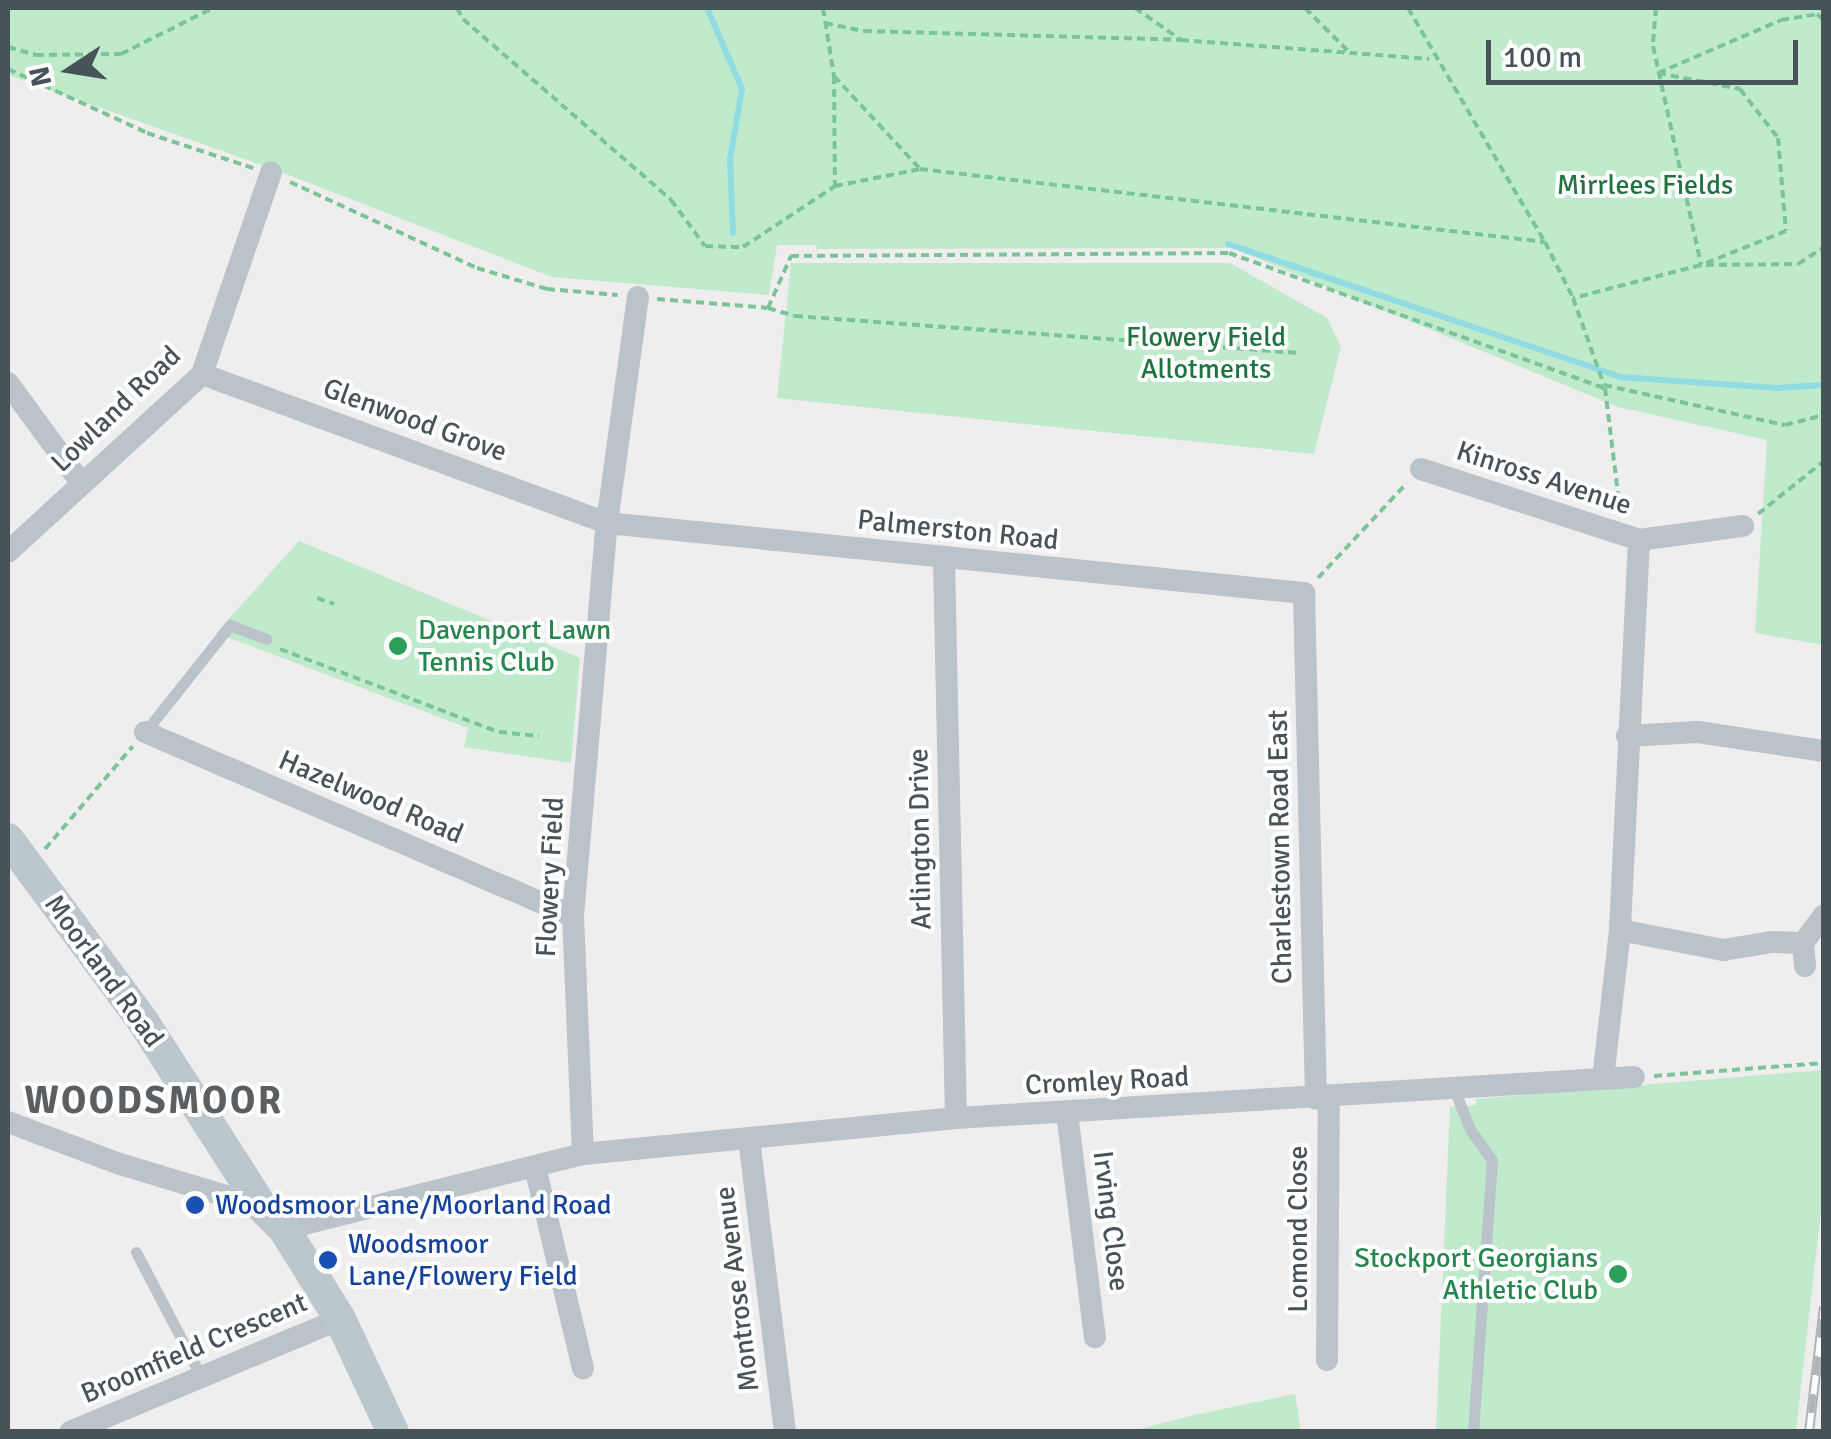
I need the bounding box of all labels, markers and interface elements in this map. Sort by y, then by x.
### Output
north arrow [20,20,120,120]
scale bar [1491,20,1804,82]
text: 100 m [1503,39,1582,76]
text: N [22,63,59,89]
park label: Mirrlees Fields [1557,168,1733,202]
park label: Flowery Field Allotments [1126,320,1286,386]
street label: Lowland Road [44,339,188,479]
street label: Glenwood Grove [318,371,512,469]
street label: Kinross Avenue [1452,434,1636,522]
street label: Palmerston Road [856,503,1060,557]
place label: Davenport Lawn Tennis Club [418,613,611,679]
marker: Davenport Lawn Tennis Club [387,635,409,657]
street label: Charlestown Road East [1261,710,1299,984]
street label: Hazelwood Road [274,743,468,851]
street label: Arlington Drive [902,748,938,930]
street label: Flowery Field [529,796,571,958]
street label: Moorland Road [37,888,171,1054]
street label: Cromley Road [1024,1060,1190,1102]
district label: WOODSMOOR [24,1078,284,1124]
street label: Lomond Close [1281,1145,1315,1313]
street label: Irving Close [1086,1149,1136,1293]
street label: Montrose Avenue [708,1184,766,1394]
place label: Woodsmoor Lane/Moorland Road [215,1188,612,1222]
marker: Woodsmoor Lane/Moorland Road [184,1194,206,1216]
place label: Woodsmoor Lane/Flowery Field [348,1227,578,1293]
place label: Stockport Georgians Athletic Club [1354,1241,1598,1307]
marker: Woodsmoor Lane/Flowery Field [317,1249,339,1271]
marker: Stockport Georgians Athletic Club [1607,1263,1629,1285]
street label: Broomfield Crescent [76,1285,312,1411]

